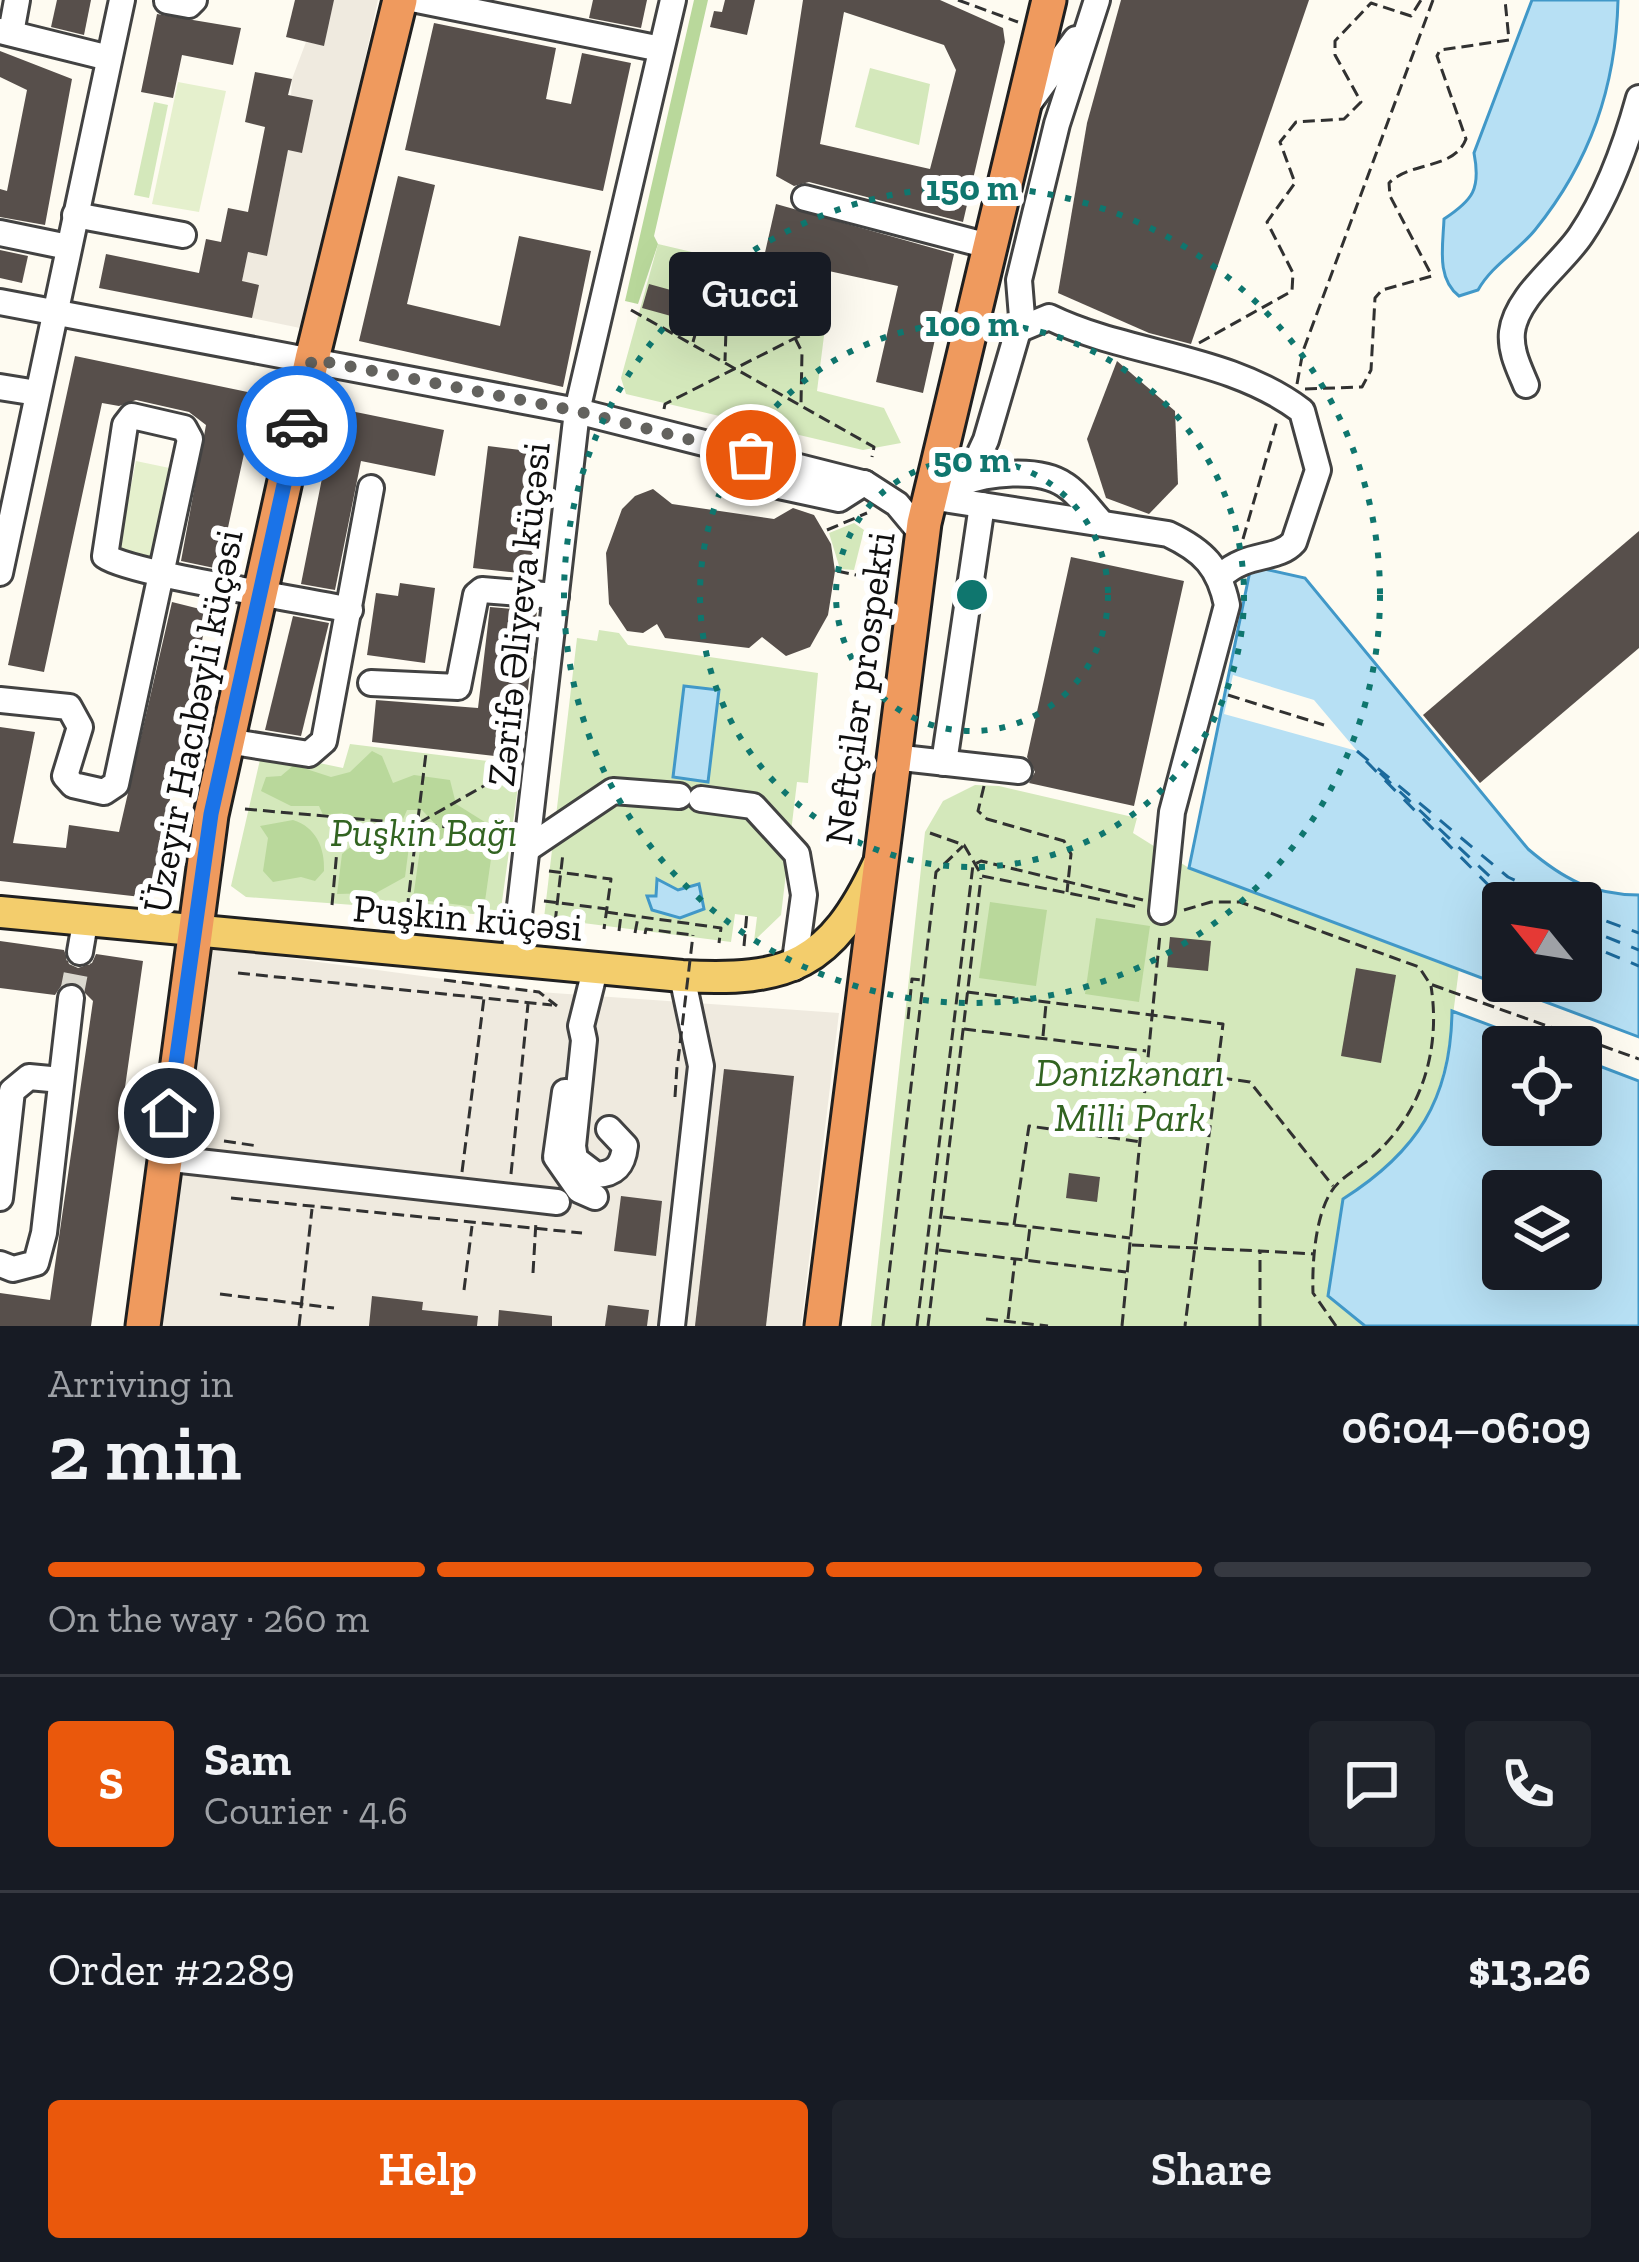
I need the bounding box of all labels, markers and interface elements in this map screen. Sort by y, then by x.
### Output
text: 150 m [926,166,1019,209]
callout: Gucci [670,251,832,335]
text: Gucci [701,270,799,317]
text: 100 m [925,302,1020,345]
courier [237,366,357,486]
icon: car [264,393,330,459]
pin [700,404,802,506]
icon: bag [718,422,784,488]
text: 50 m [933,438,1011,481]
street label: Zərifə Əliyeva küçəsi [477,440,560,789]
street label: Üzeyir Hacıbəyli küçəsi [132,525,253,917]
street label: Neftçilər prospekti [814,528,905,848]
centre of rings [951,574,993,616]
park label: Puşkin Bağı [330,809,518,856]
north arrow [1482,882,1602,1002]
map controls [1482,882,1602,1290]
street label: Puşkin küçəsi [351,884,585,951]
button: locate [1482,1026,1602,1146]
park label: Dənizkənarı Milli Park [1035,1049,1225,1141]
pin [118,1062,220,1164]
icon: home [136,1080,202,1146]
button: layers [1482,1170,1602,1290]
text: Arriving in [48,1360,233,1407]
text: 06:04–06:09 [1341,1401,1591,1455]
text: 2 min [48,1405,241,1499]
text: On the way · 260 m [48,1595,369,1642]
button: chat [1309,1721,1435,1847]
button: phone [1465,1721,1591,1847]
text: Sam [204,1733,291,1787]
text: S [98,1757,124,1811]
text: Courier · 4.6 [204,1787,408,1834]
text: Order #2289 [48,1943,295,1997]
text: $13.26 [1468,1943,1591,1997]
button: Help [48,2100,808,2238]
button: Share [832,2100,1591,2238]

